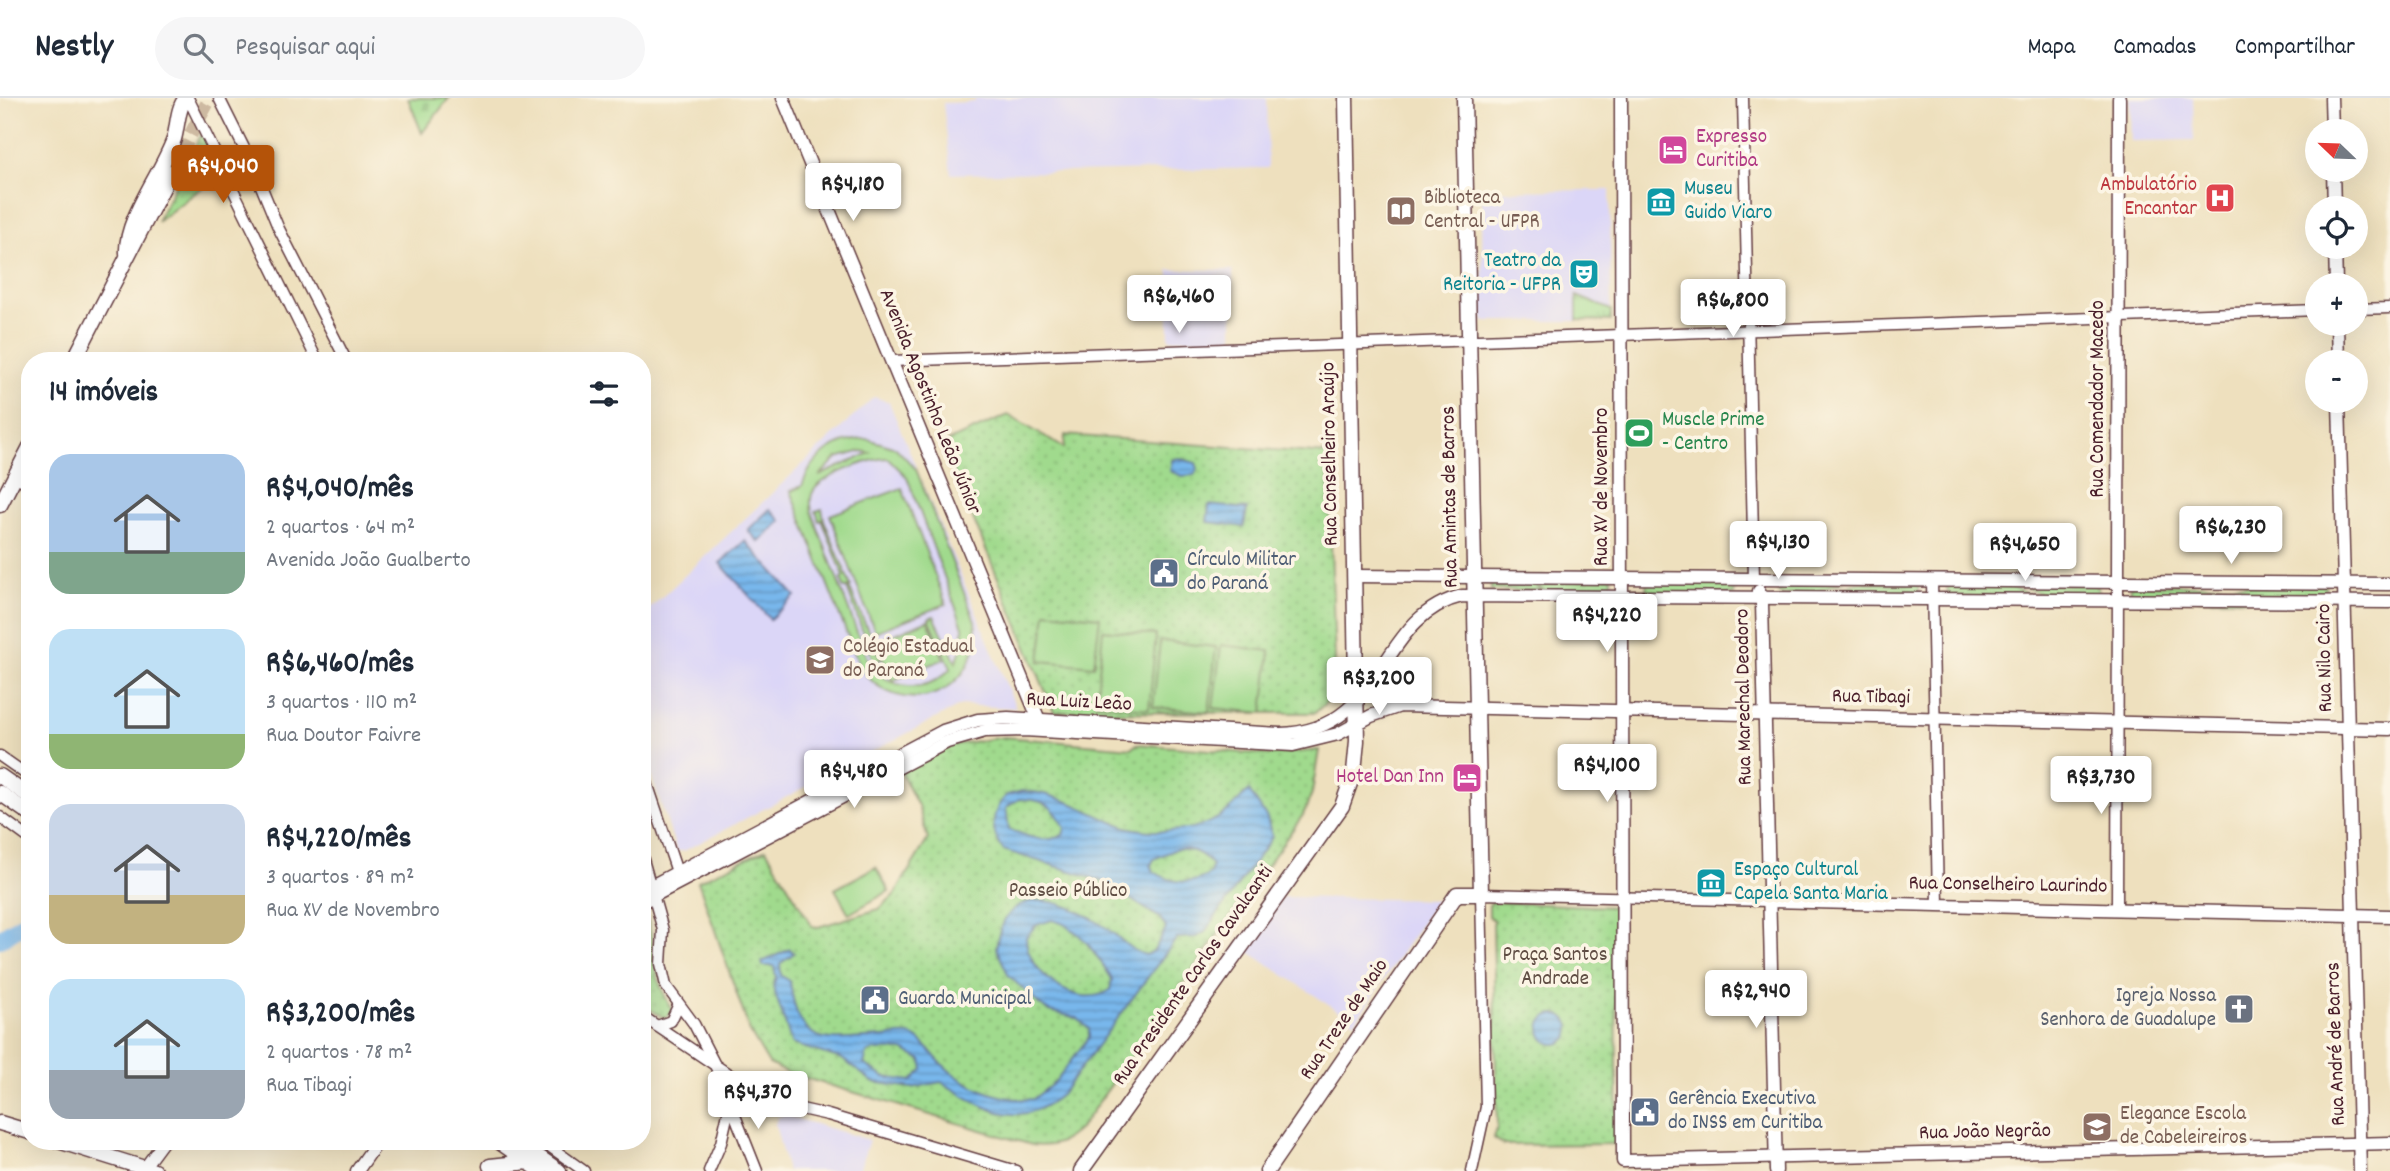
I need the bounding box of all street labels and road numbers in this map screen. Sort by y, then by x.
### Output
street label: Avenida Agostinho Leão Júnior [870,285,988,520]
street label: Rua Comendador Macedo [2084,300,2114,498]
street label: Rua Conselheiro Araújo [1314,362,1348,546]
street label: Rua Amintas de Barros [1434,406,1468,588]
street label: Rua XV de Novembro [1588,408,1618,566]
street label: Rua Nilo Cairo [2310,603,2342,713]
street label: Rua Marechal Deodoro [1728,608,1762,786]
street label: Rua Tibagi [1832,682,1910,714]
street label: Rua Luiz Leão [1025,685,1133,721]
street label: Rua Presidente Carlos Cavalcanti [1106,859,1282,1092]
street label: Rua Conselheiro Laurindo [1908,869,2108,903]
street label: Rua Treze de Maio [1293,953,1397,1087]
street label: Rua André de Barros [2319,961,2355,1127]
street label: Rua João Negrão [1919,1117,2051,1149]

